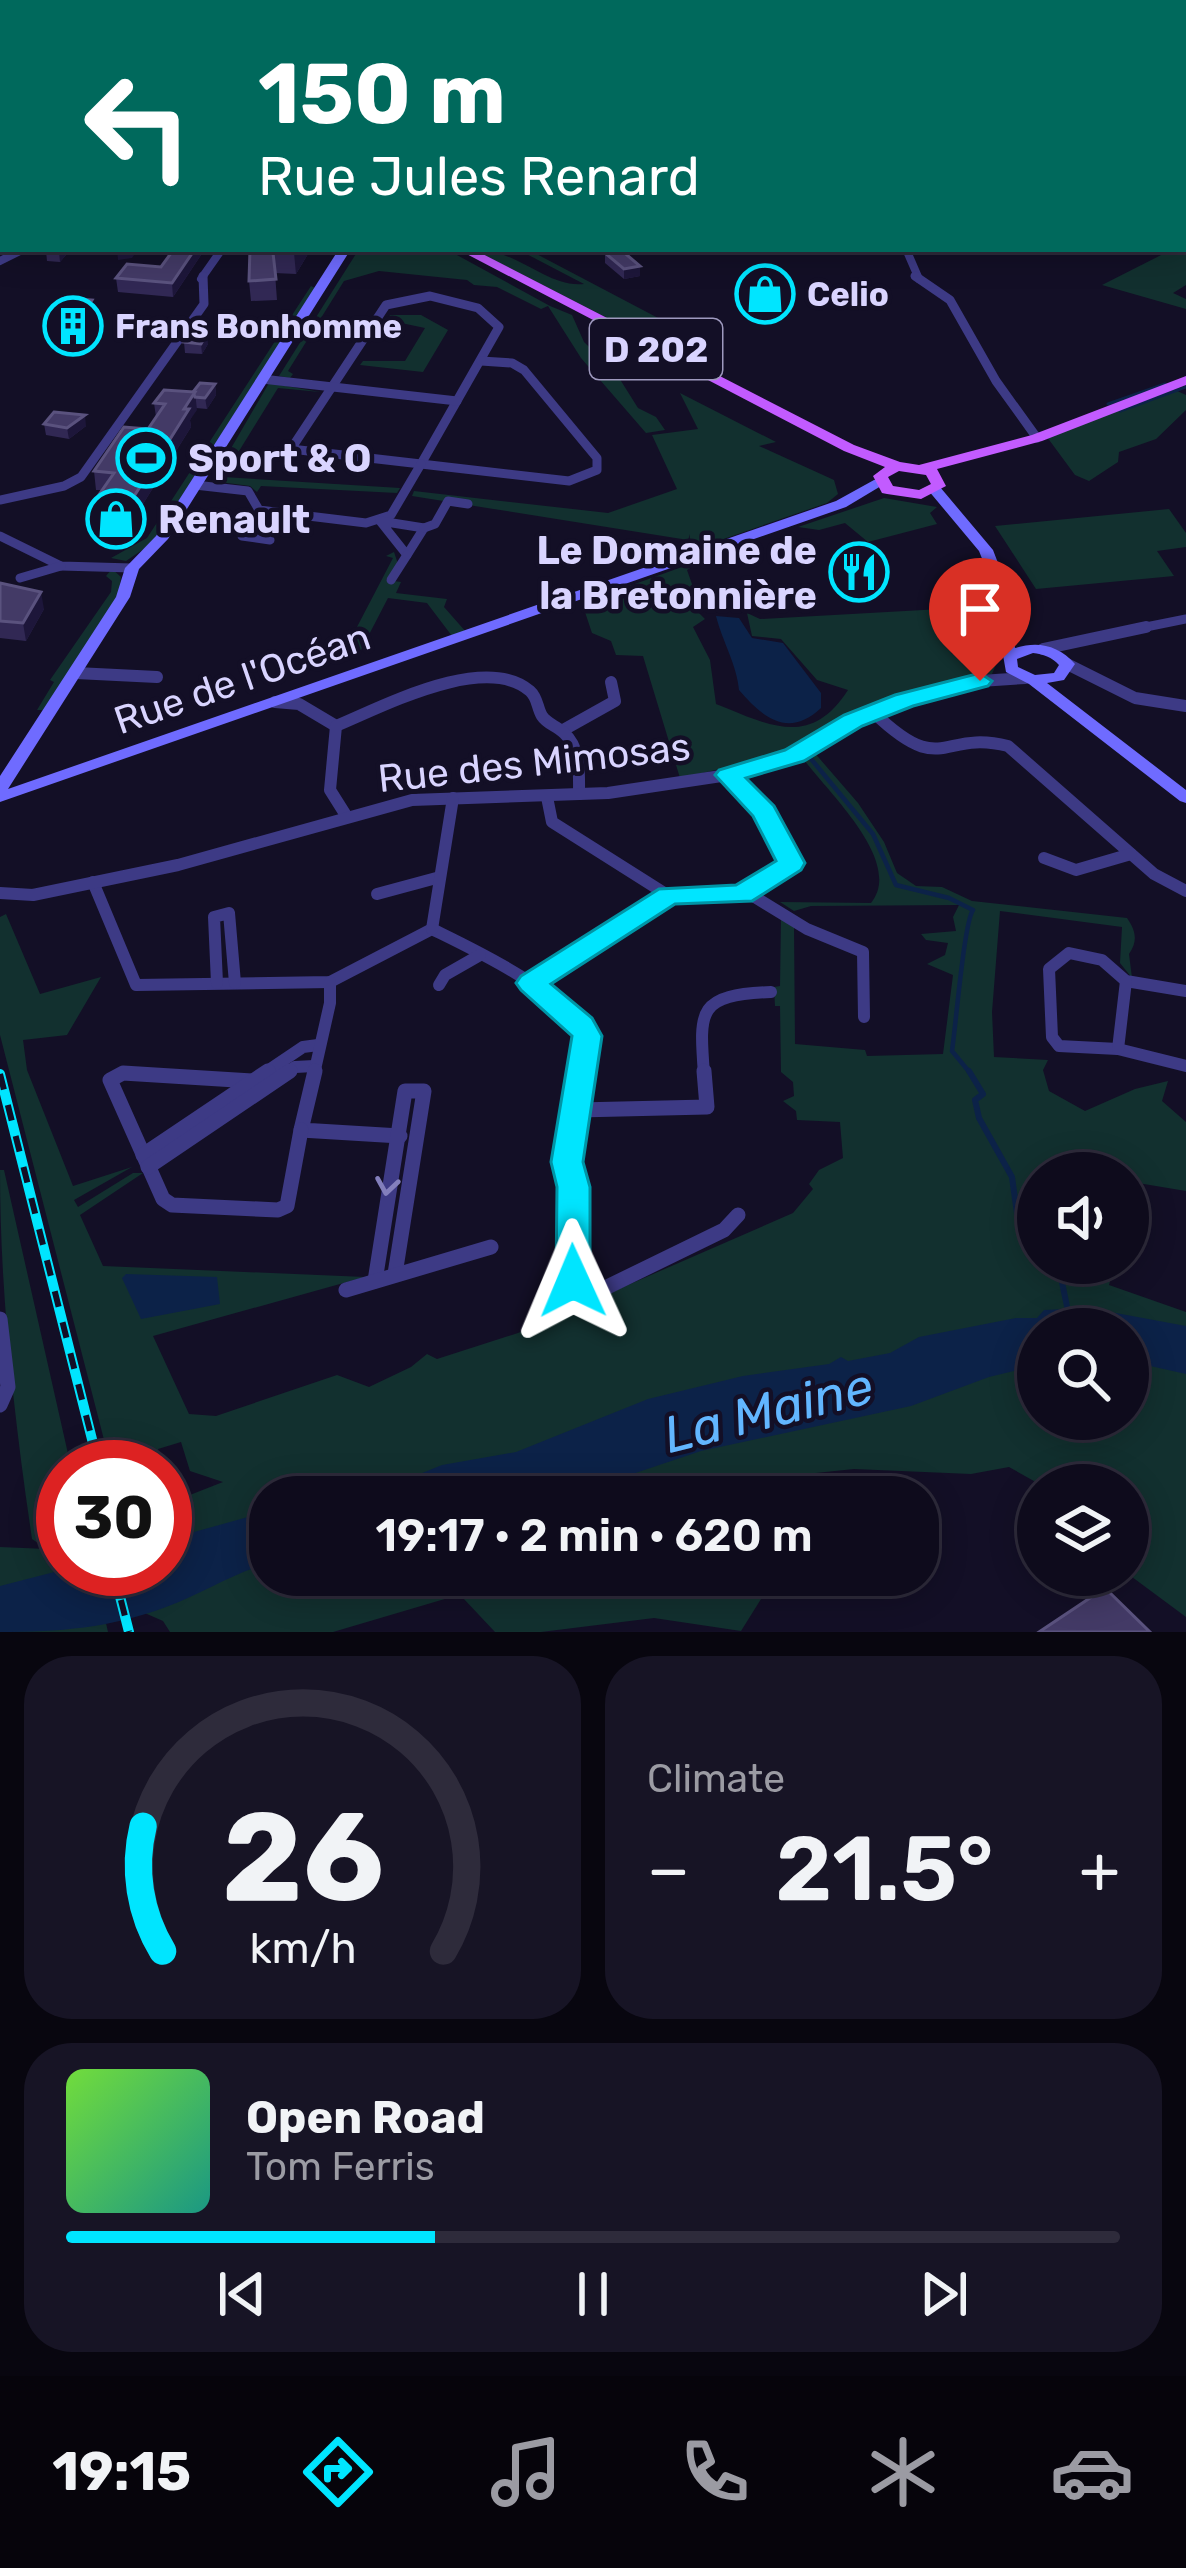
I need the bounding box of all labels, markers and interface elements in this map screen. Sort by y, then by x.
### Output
text: 150 m [258,44,506,144]
icon: left [60,48,216,204]
text: Rue Jules Renard [258,145,700,209]
shop icon: Celio [734,263,796,325]
place label: Celio [807,275,889,314]
building icon: Frans Bonhomme [42,295,104,357]
place label: Frans Bonhomme [115,307,402,346]
road number: D 202 [590,319,722,379]
sports icon: Sport & O [115,427,177,489]
place label: Sport & O [188,436,372,482]
shop icon: Renault [85,488,147,550]
place label: Renault [158,497,310,543]
place label: Le Domaine de la Bretonnière [536,528,817,619]
restaurant icon: Le Domaine de la Bretonnière [828,541,890,603]
pin [929,558,1031,681]
icon: arrive [947,576,1013,642]
street label: Rue de l'Océan [108,614,376,744]
street label: Rue des Mimosas [376,724,692,802]
map controls [1017,1152,1149,1596]
button: sound [1017,1152,1149,1284]
one-way arrow [375,1176,401,1196]
position arrow [510,1218,636,1344]
button: search [1017,1308,1149,1440]
water label: La Maine [657,1355,879,1466]
speed limit sign: 30 [36,1440,192,1596]
button: layers [1017,1464,1149,1596]
text: 19:17 · 2 min · 620 m [375,1509,813,1562]
text: Climate [647,1756,785,1802]
text: 26 [221,1783,384,1931]
text: 21.5° [775,1816,994,1923]
text: − [647,1830,690,1909]
text: + [1079,1830,1120,1909]
text: km/h [249,1922,356,1973]
text: Open Road [246,2091,485,2144]
text: Tom Ferris [246,2144,435,2190]
icon: previous [209,2261,275,2327]
icon: pause [560,2261,626,2327]
icon: next [911,2261,977,2327]
icon: directions [296,2430,380,2514]
icon: music [484,2430,568,2514]
icon: phone [673,2430,757,2514]
icon: climate [861,2430,945,2514]
icon: car [1050,2430,1134,2514]
text: 19:15 [52,2440,191,2504]

